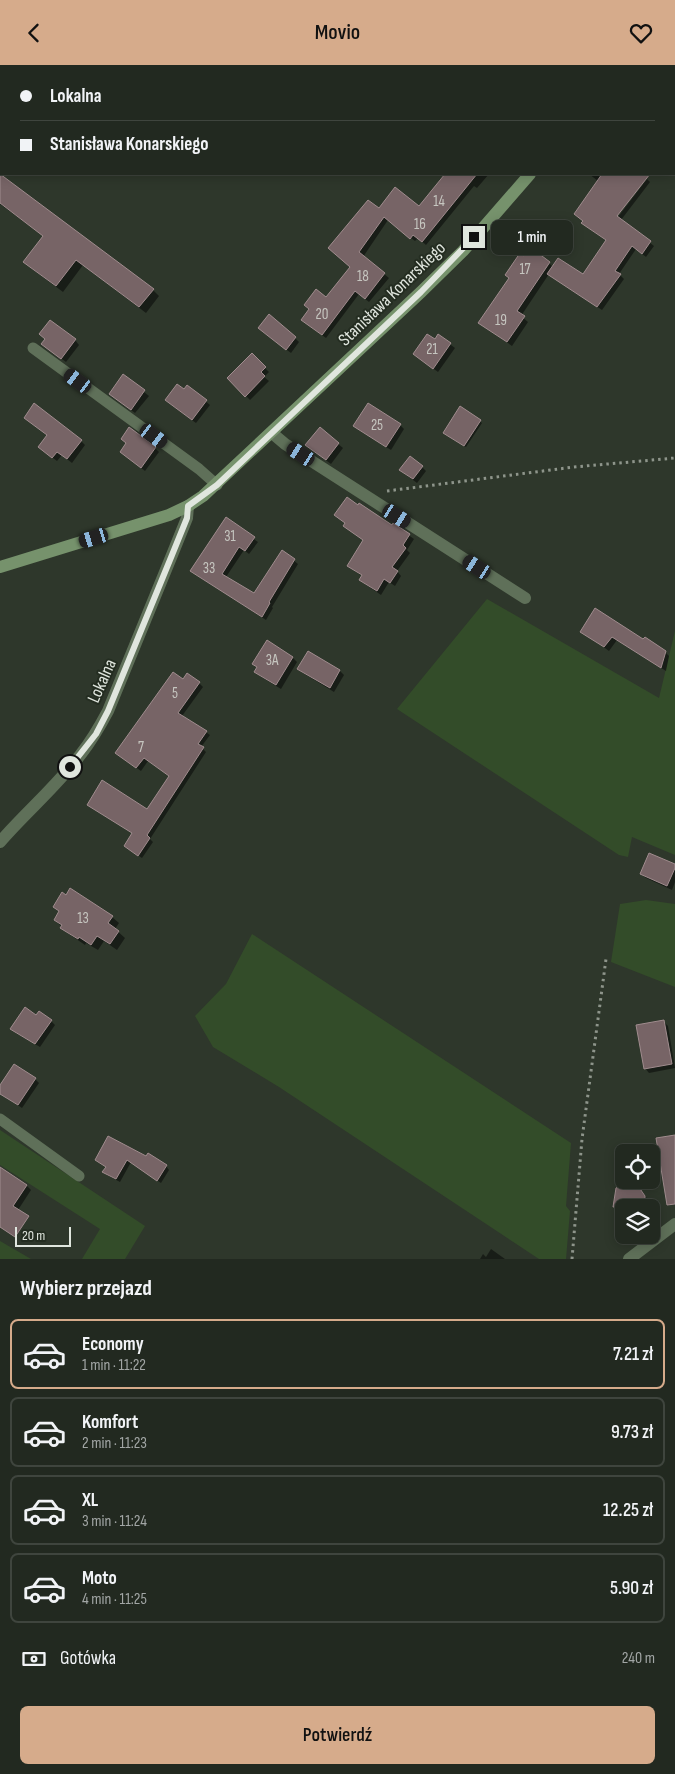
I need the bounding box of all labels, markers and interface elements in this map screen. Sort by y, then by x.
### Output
icon: back [20,19,48,47]
text: Movio [315,19,360,46]
icon: heart [627,19,655,47]
text: Lokalna [50,85,101,108]
text: Stanisława Konarskiego [50,133,208,156]
house number: 14 [433,192,445,211]
house number: 16 [414,215,426,234]
callout: 1 min [492,219,574,255]
route end [463,226,485,248]
text: 1 min [517,228,547,247]
street label: Stanisława Konarskiego [334,238,450,350]
house number: 17 [519,260,531,279]
house number: 18 [357,267,369,286]
house number: 20 [316,305,328,324]
house number: 19 [495,311,507,330]
house number: 21 [426,340,438,359]
car [61,366,94,396]
house number: 25 [371,416,383,435]
car [137,421,170,451]
car [284,440,317,468]
car [380,502,413,530]
car [77,526,110,550]
house number: 31 [224,527,237,546]
car [460,553,493,581]
house number: 33 [203,559,215,578]
house number: 3A [266,651,279,670]
street label: Lokalna [83,656,121,706]
house number: 5 [172,684,178,703]
house number: 7 [138,738,144,757]
route start [59,756,81,778]
house number: 13 [77,909,89,928]
map controls [615,1144,660,1244]
button: locate [615,1144,660,1189]
button: layers [615,1199,660,1244]
scale bar [15,1224,71,1247]
text: 20 m [22,1227,45,1244]
text: Wybierz przejazd [20,1275,152,1302]
icon: car [22,1332,67,1377]
text: Economy [82,1333,144,1356]
text: 7.21 zł [613,1343,653,1366]
text: 1 min · 11:22 [82,1356,146,1375]
icon: car [22,1410,67,1455]
text: Komfort [82,1411,138,1434]
text: 9.73 zł [611,1421,653,1444]
text: 2 min · 11:23 [82,1434,147,1453]
icon: car [22,1488,67,1533]
text: XL [82,1489,98,1512]
text: 12.25 zł [603,1499,653,1522]
text: 3 min · 11:24 [82,1512,147,1531]
icon: car [22,1566,67,1611]
text: Moto [82,1567,117,1590]
text: 5.90 zł [610,1577,653,1600]
text: 4 min · 11:25 [82,1590,147,1609]
icon: cash [20,1645,48,1673]
text: Gotówka [60,1647,116,1670]
text: 240 m [622,1649,655,1668]
button: Potwierdź [20,1706,655,1764]

